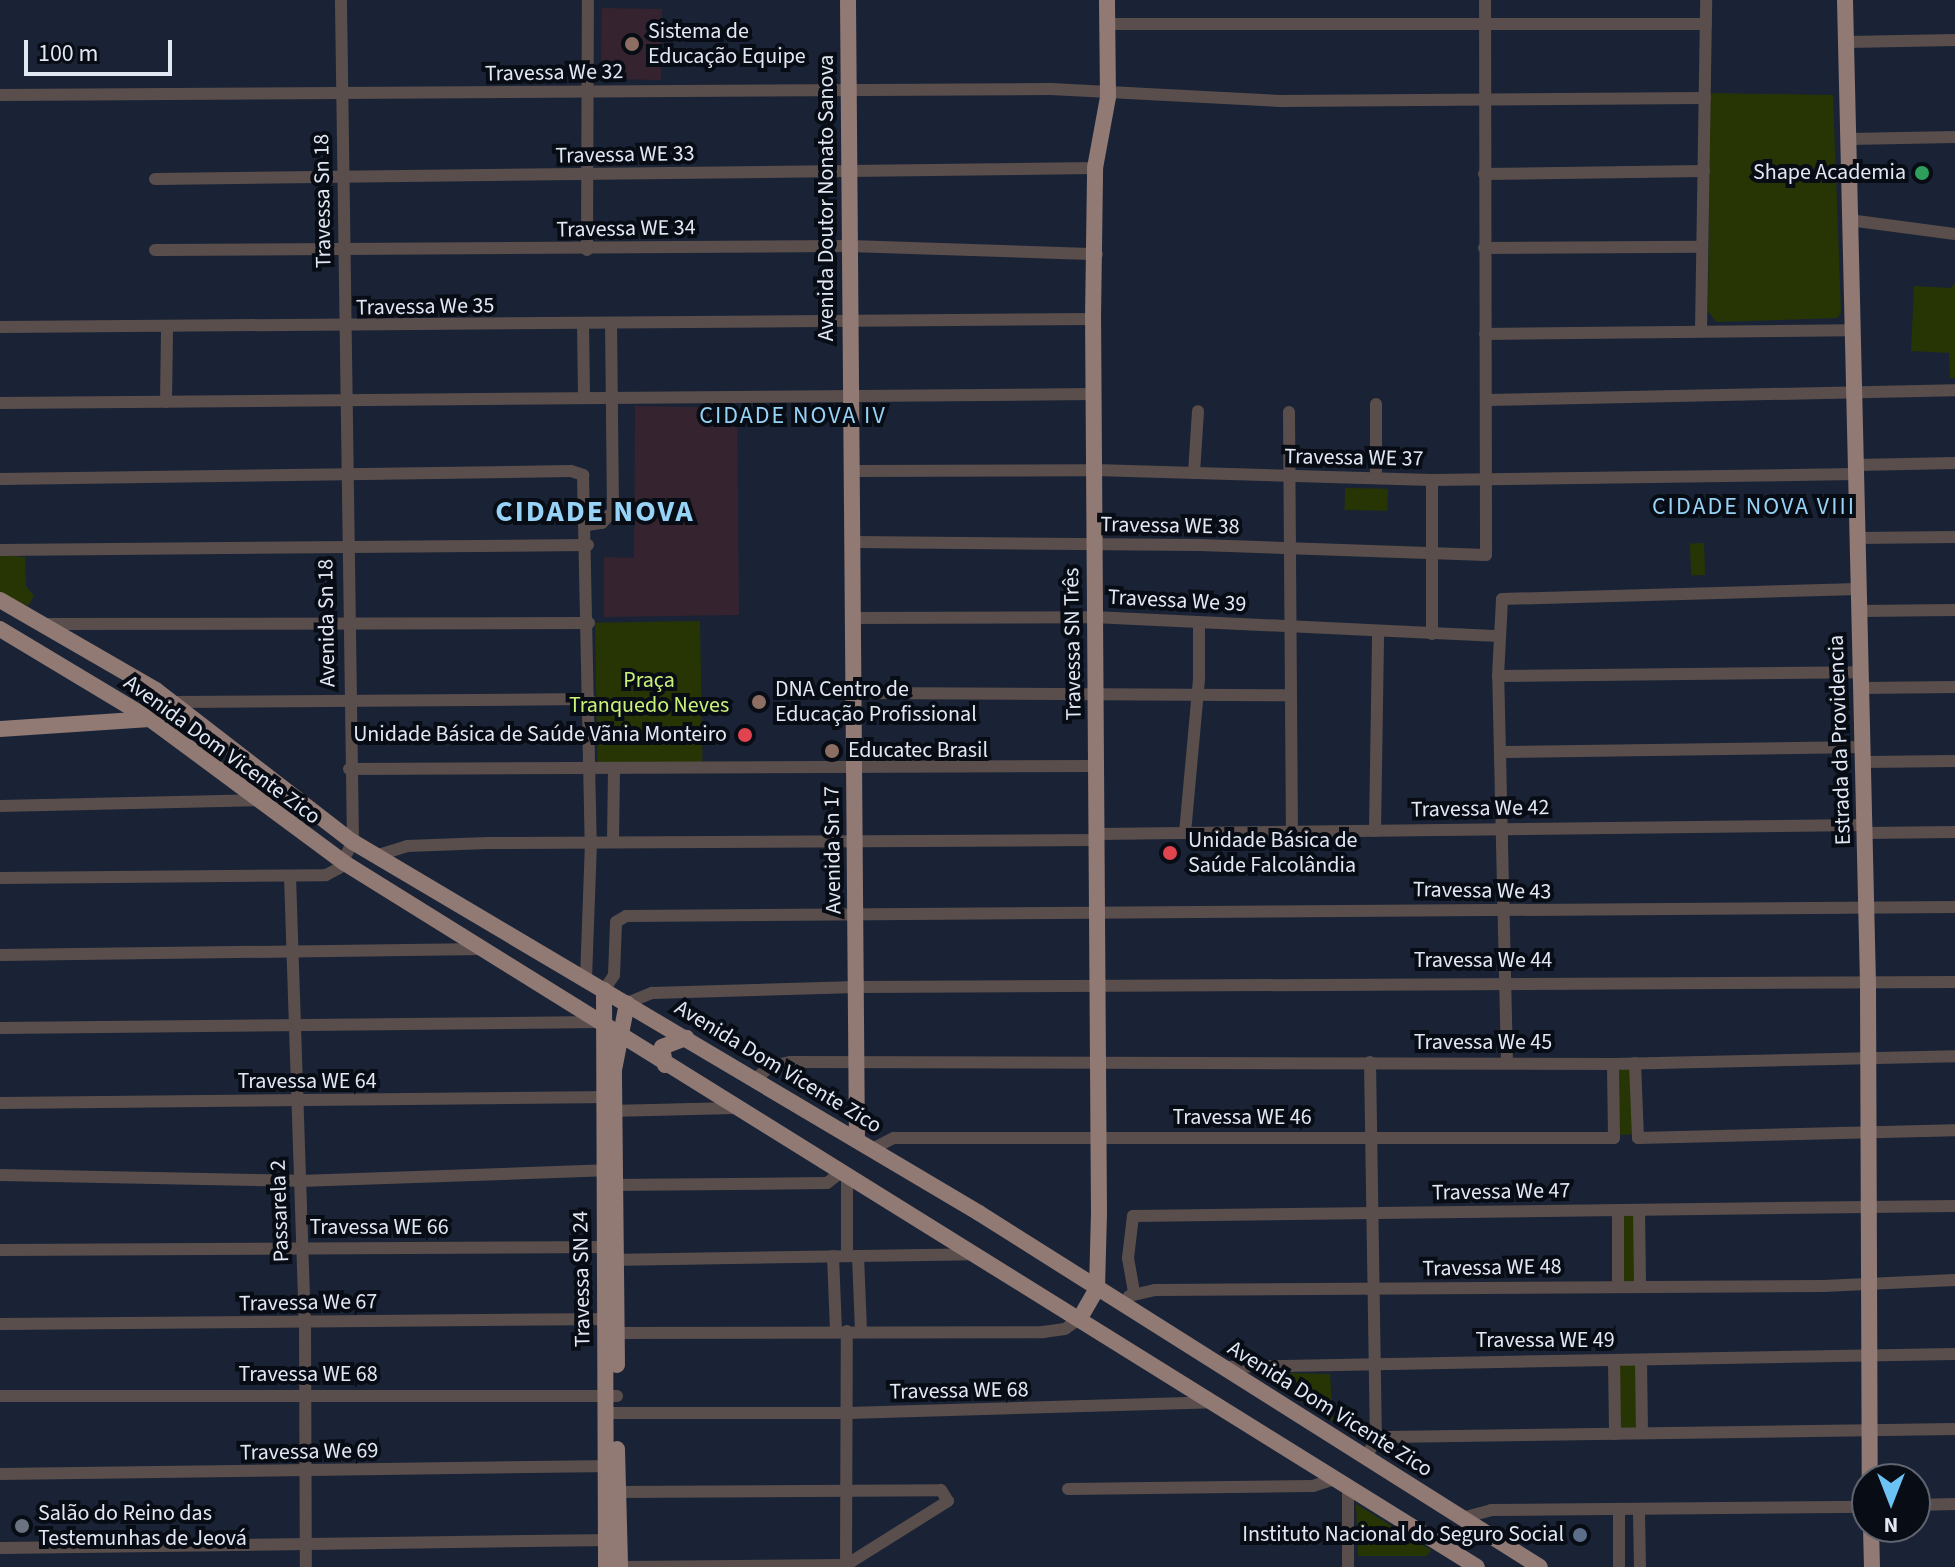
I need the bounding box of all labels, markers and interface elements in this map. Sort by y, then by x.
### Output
place label: Sistema de Educação Equipe [648,18,806,70]
scale bar [28,24,176,74]
marker: Sistema de Educação Equipe [623,35,641,53]
text: 100 m [38,36,98,71]
street label: Avenida Doutor Nonato Sanova [814,55,840,341]
street label: Travessa We 32 [485,59,623,87]
street label: Travessa Sn 18 [309,134,337,268]
street label: Travessa WE 33 [555,141,695,169]
place label: Shape Academia [1753,160,1906,186]
marker: Shape Academia [1913,164,1931,182]
street label: Travessa WE 34 [556,215,696,243]
street label: Travessa We 35 [356,293,494,321]
district label: CIDADE NOVA IV [699,402,887,430]
street label: Travessa WE 37 [1284,444,1424,472]
district label: CIDADE NOVA VIII [1652,493,1856,521]
district label: CIDADE NOVA [495,494,695,530]
street label: Travessa WE 38 [1100,512,1240,540]
street label: Avenida Sn 18 [313,559,341,687]
street label: Travessa SN Três [1058,567,1088,721]
street label: Travessa We 39 [1107,584,1247,618]
street label: Estrada da Providencia [1823,634,1857,846]
park label: Praça Tranquedo Neves [569,667,729,718]
street label: Avenida Dom Vicente Zico [119,670,325,830]
place label: DNA Centro de Educação Profissional [775,676,977,728]
marker: DNA Centro de Educação Profissional [750,693,768,711]
place label: Unidade Básica de Saúde Vãnia Monteiro [353,722,727,748]
marker: Unidade Básica de Saúde Vãnia Monteiro [734,724,756,746]
place label: Educatec Brasil [848,738,988,764]
marker: Educatec Brasil [823,742,841,760]
street label: Avenida Sn 17 [819,786,847,914]
street label: Travessa We 42 [1411,795,1549,823]
place label: Unidade Básica de Saúde Falcolândia [1188,827,1358,878]
marker: Unidade Básica de Saúde Falcolândia [1159,842,1181,864]
street label: Travessa We 43 [1413,877,1551,905]
street label: Travessa We 44 [1414,948,1552,974]
street label: Avenida Dom Vicente Zico [670,995,886,1139]
street label: Travessa We 45 [1414,1030,1552,1056]
street label: Travessa WE 64 [237,1069,377,1095]
street label: Travessa WE 46 [1172,1105,1312,1131]
street label: Passarela 2 [265,1159,295,1263]
street label: Travessa We 47 [1432,1178,1570,1206]
street label: Travessa SN 24 [568,1211,596,1347]
street label: Travessa WE 66 [309,1215,449,1241]
street label: Travessa WE 48 [1422,1254,1562,1282]
street label: Travessa We 67 [239,1289,377,1317]
street label: Travessa WE 49 [1475,1328,1615,1354]
street label: Avenida Dom Vicente Zico [1223,1335,1437,1483]
street label: Travessa WE 68 [238,1362,378,1388]
street label: Travessa WE 68 [889,1377,1029,1405]
street label: Travessa We 69 [240,1438,378,1466]
north arrow [1851,1463,1931,1543]
place label: Salão do Reino das Testemunhas de Jeová [38,1500,247,1552]
text: N [1884,1509,1898,1541]
marker: Salão do Reino das Testemunhas de Jeová [13,1517,31,1535]
place label: Instituto Nacional do Seguro Social [1242,1522,1564,1548]
marker: Instituto Nacional do Seguro Social [1571,1526,1589,1544]

